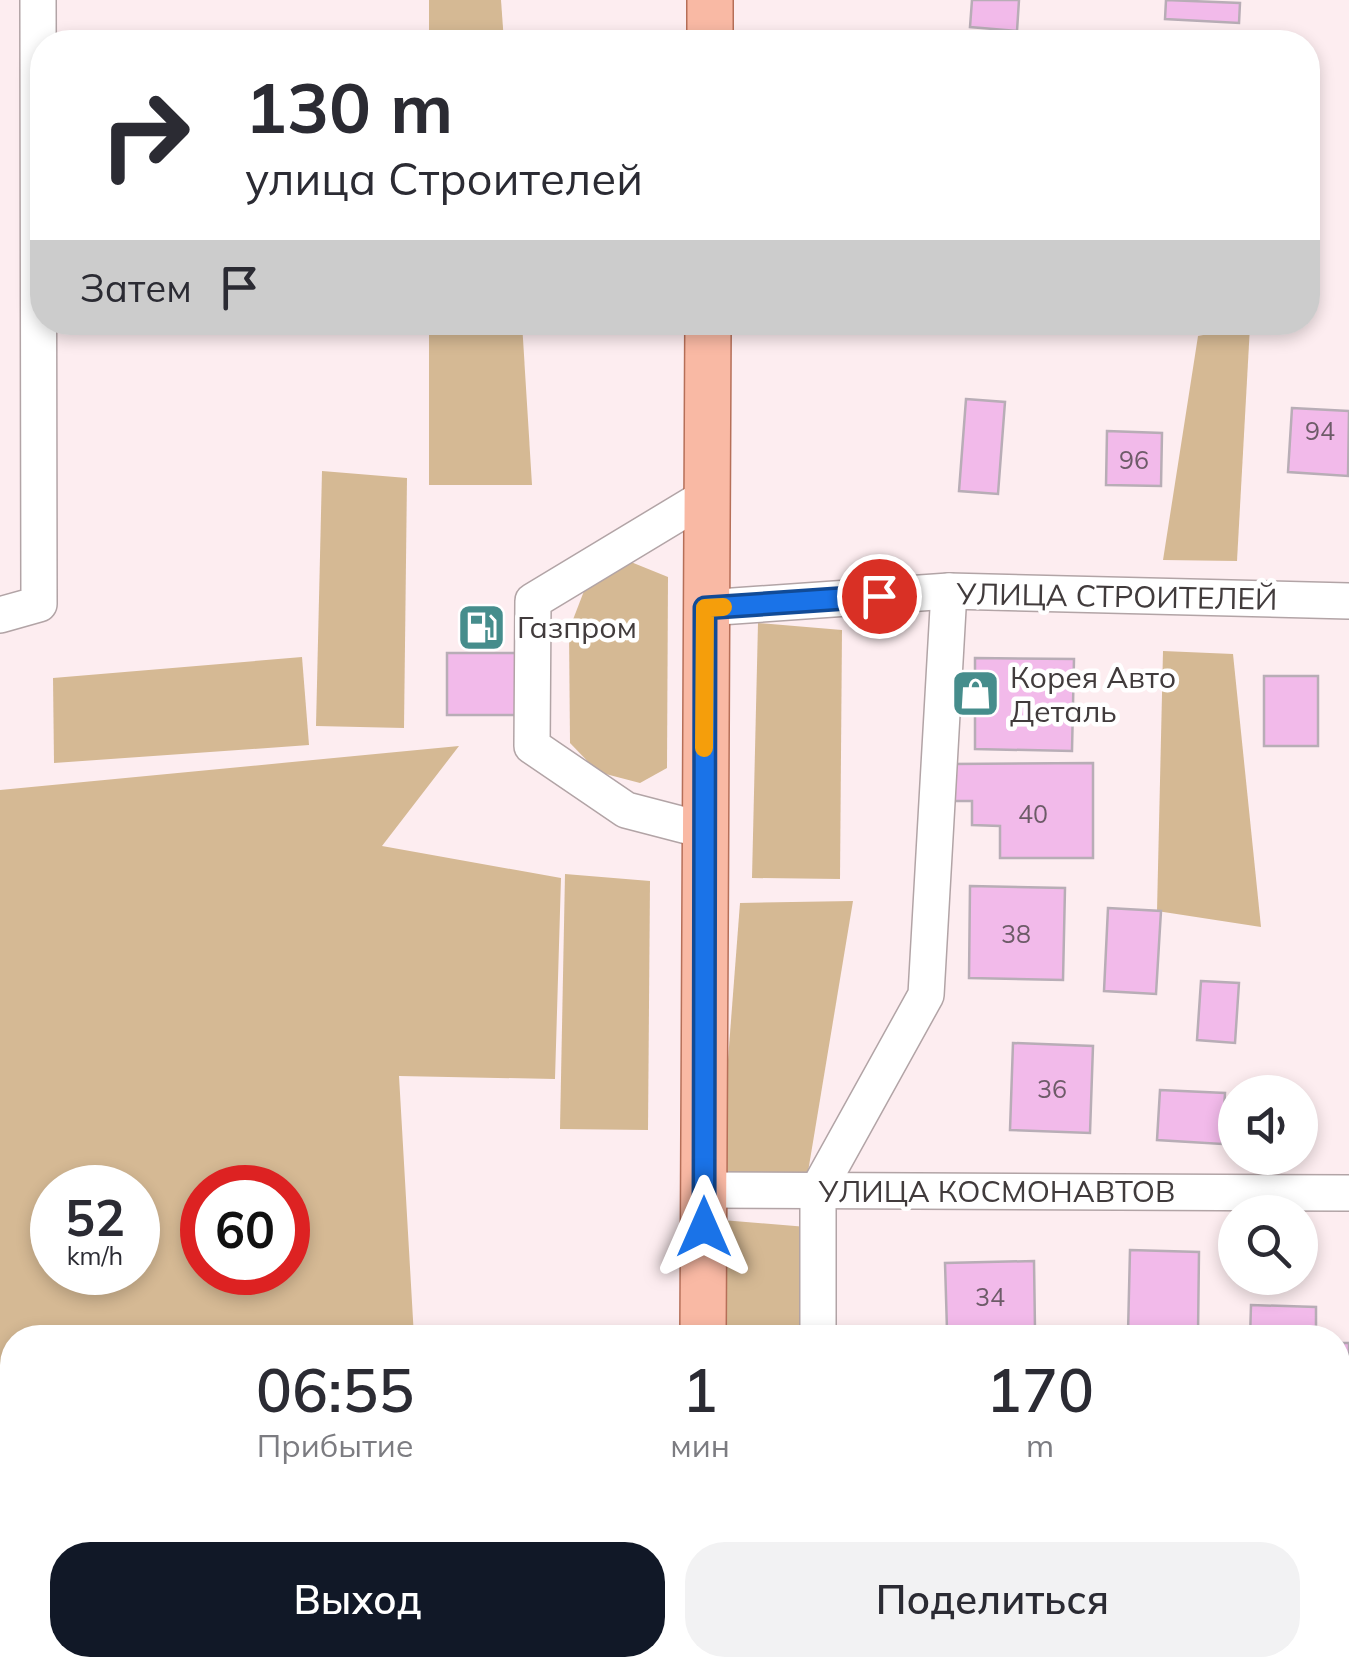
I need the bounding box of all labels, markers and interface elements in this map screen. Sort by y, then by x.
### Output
text: 130 m [245,63,453,151]
icon: right [80,70,210,200]
text: улица Строителей [245,150,643,206]
icon: arrive [212,260,267,315]
text: Затем [80,264,192,312]
house number: 94 [1305,415,1335,446]
house number: 96 [1119,444,1149,475]
pin [837,554,922,639]
icon: arrive [852,569,907,624]
street label: УЛИЦА СТРОИТЕЛЕЙ [955,574,1278,618]
fuel station icon: Газпром [456,601,508,653]
place label: Газпром [517,608,637,646]
place label: Корея Авто Деталь [1010,658,1176,730]
shop icon: Корея Авто Деталь [949,668,1001,720]
house number: 40 [1018,798,1048,829]
house number: 38 [1001,918,1031,949]
house number: 36 [1037,1073,1067,1104]
map controls [1218,1075,1318,1295]
button: sound [1218,1075,1318,1175]
speed limit sign: 60 [180,1165,310,1295]
street label: УЛИЦА КОСМОНАВТОВ [818,1172,1175,1210]
position arrow [652,1175,756,1279]
text: 52 [65,1186,125,1249]
button: search [1218,1195,1318,1295]
text: km/h [67,1240,123,1271]
house number: 34 [975,1281,1005,1312]
text: 06:55 [256,1352,414,1427]
text: 1 [682,1352,718,1427]
text: 170 [986,1352,1094,1427]
text: Прибытие [257,1425,414,1465]
text: мин [670,1425,730,1465]
text: m [1026,1425,1054,1465]
button: Выход [50,1542,665,1657]
button: Поделиться [685,1542,1300,1657]

